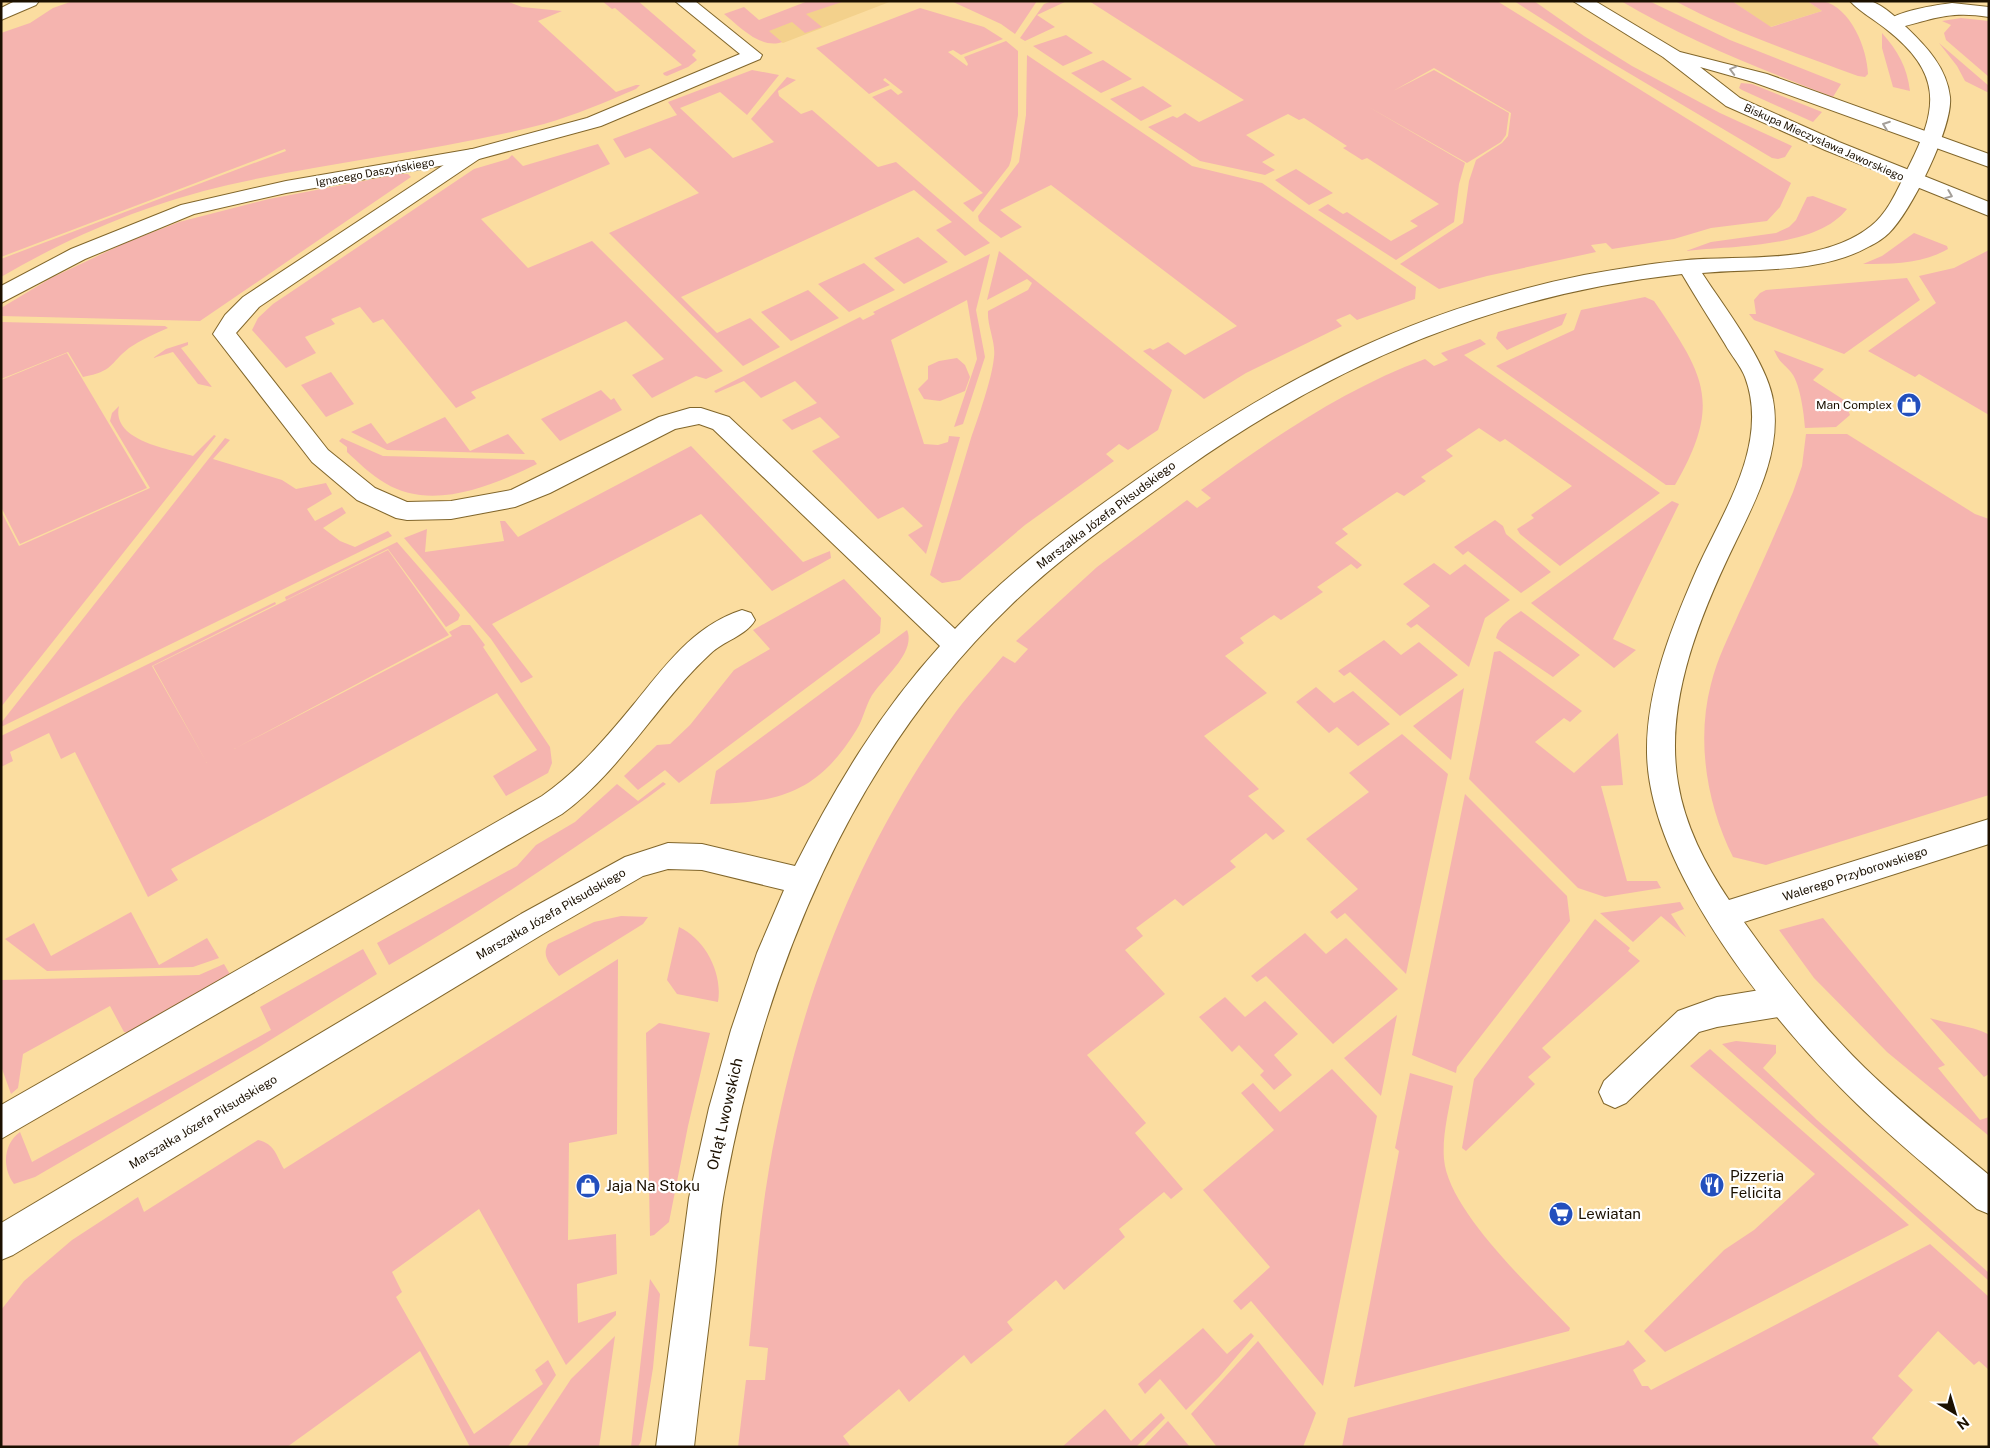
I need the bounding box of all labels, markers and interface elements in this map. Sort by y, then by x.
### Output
one-way arrow [1729,66,1737,76]
street label: Biskupa Mieczysława Jaworskiego [1742,101,1906,183]
one-way arrow [1882,121,1890,131]
street label: Ignacego Daszyńskiego [315,156,435,188]
one-way arrow [1944,189,1953,199]
shop icon: Man Complex [1896,392,1922,418]
place label: Man Complex [1816,398,1892,412]
street label: Marszałka Józefa Piłsudskiego [1034,458,1178,572]
street label: Walerego Przyborowskiego [1781,844,1929,904]
street label: Marszałka Józefa Piłsudskiego [474,865,628,963]
street label: Orląt Lwowskich [703,1056,746,1172]
street label: Marszałka Józefa Piłsudskiego [126,1072,280,1172]
place label: Pizzeria Felicita [1730,1167,1784,1201]
restaurant icon: Pizzeria Felicita [1699,1172,1725,1198]
shop icon: Jaja Na Stoku [575,1173,601,1199]
place label: Jaja Na Stoku [606,1177,700,1194]
supermarket icon: Lewiatan [1548,1201,1574,1227]
place label: Lewiatan [1578,1205,1641,1222]
north arrow [1930,1388,1980,1438]
text: N [1954,1414,1972,1433]

